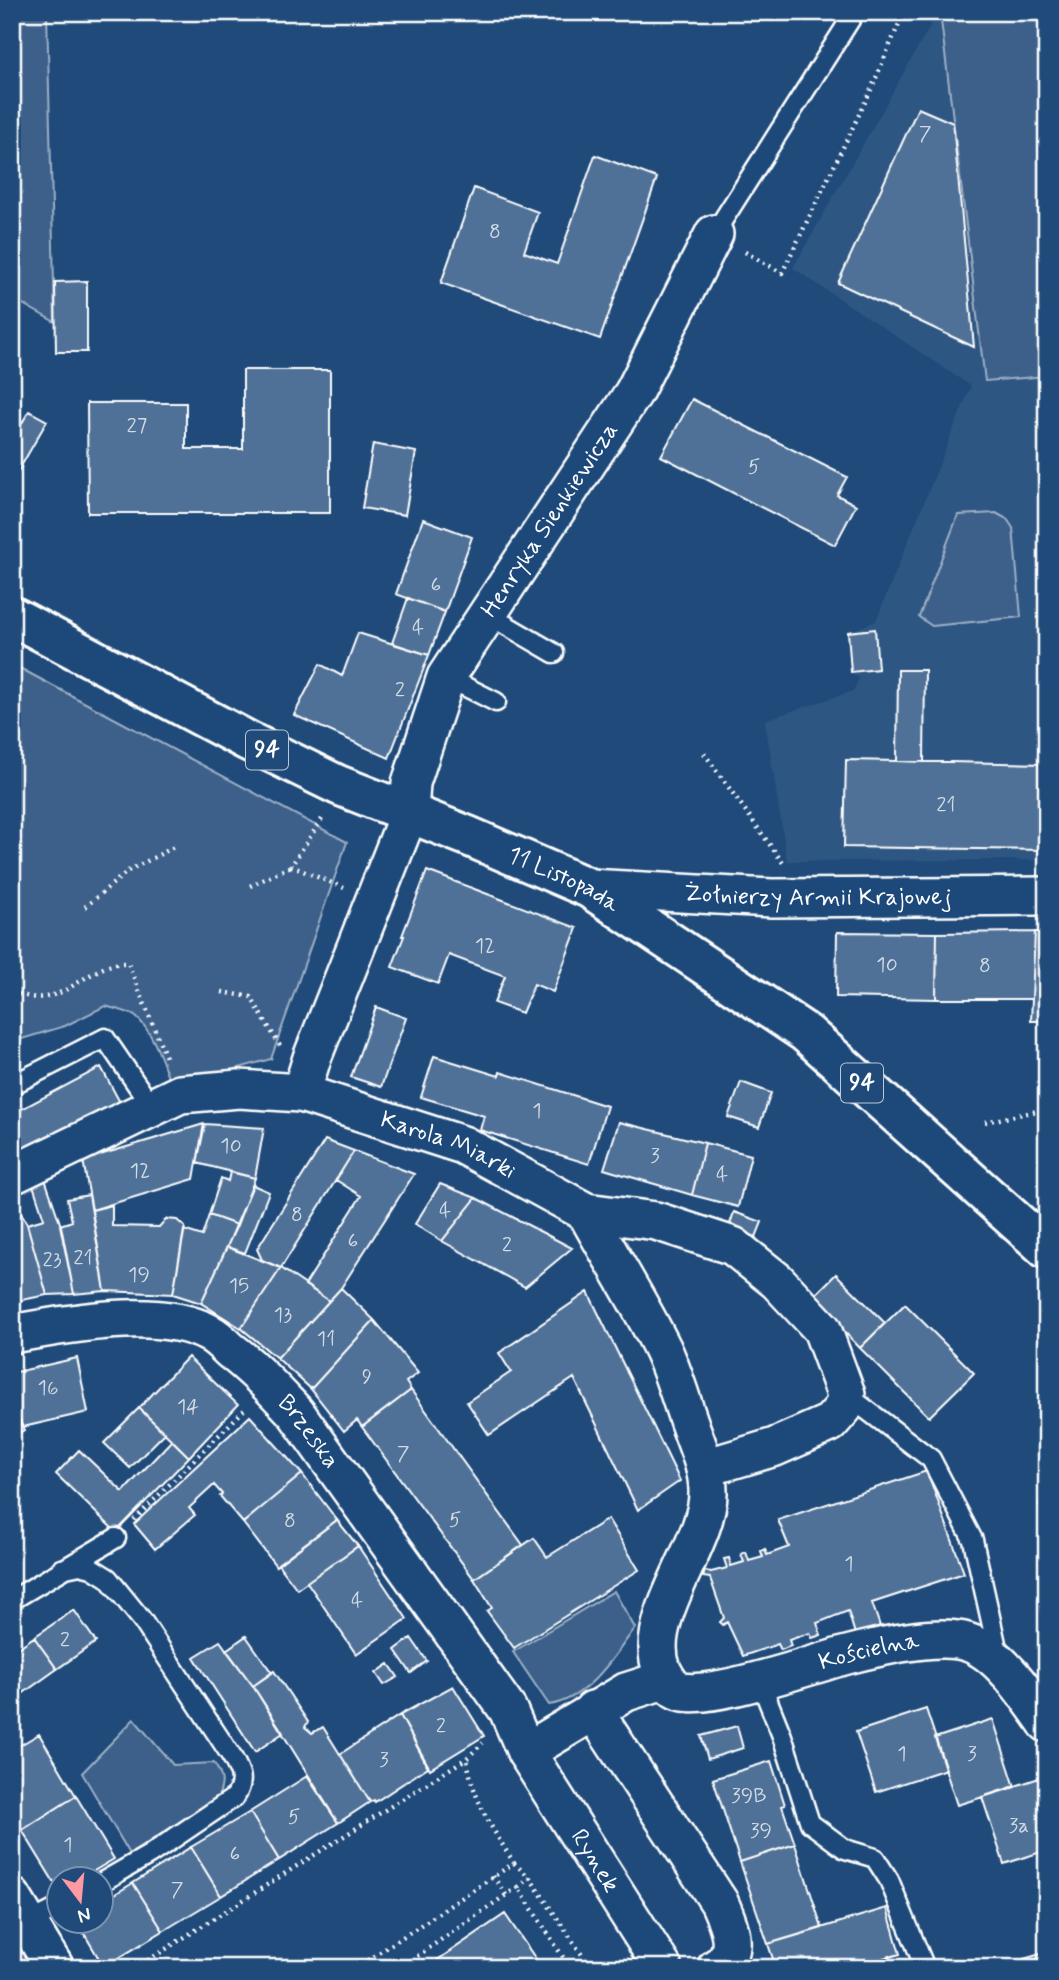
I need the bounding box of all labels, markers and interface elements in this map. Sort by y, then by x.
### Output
house number: 7 [919,120,932,148]
house number: 8 [489,218,501,246]
house number: 27 [127,412,147,440]
street label: Henryka Sienkiewicza [474,417,625,623]
house number: 5 [748,453,760,481]
house number: 6 [431,571,441,599]
house number: 4 [412,614,424,642]
house number: 2 [395,676,405,704]
road number: 94 [246,730,288,770]
house number: 21 [936,791,956,819]
street label: 11 Listopada [503,839,626,920]
street label: Żołnierzy Armii Krajowej [683,878,952,914]
house number: 12 [475,932,495,960]
house number: 10 [876,951,898,979]
house number: 8 [979,952,991,980]
road number: 94 [841,1064,883,1102]
house number: 1 [532,1097,542,1125]
street label: Karola Miarki [377,1104,521,1186]
house number: 10 [220,1132,242,1160]
house number: 3 [650,1142,660,1170]
house number: 12 [130,1157,150,1185]
house number: 4 [716,1161,728,1189]
house number: 4 [439,1197,451,1225]
house number: 8 [291,1201,303,1229]
house number: 6 [348,1227,358,1255]
house number: 2 [502,1231,512,1259]
house number: 21 [73,1244,93,1272]
house number: 23 [42,1246,62,1274]
house number: 19 [128,1261,150,1289]
house number: 15 [229,1272,249,1300]
house number: 13 [274,1301,292,1329]
house number: 11 [317,1325,335,1353]
house number: 9 [362,1363,372,1391]
house number: 16 [38,1374,59,1402]
street label: Brzeska [271,1388,346,1475]
house number: 14 [177,1393,199,1421]
house number: 7 [397,1440,410,1468]
house number: 5 [449,1506,461,1534]
house number: 8 [284,1507,296,1535]
house number: 1 [844,1550,854,1578]
house number: 4 [351,1587,363,1615]
street label: Kościelna [815,1625,922,1678]
house number: 2 [60,1626,70,1654]
house number: 2 [436,1712,446,1740]
house number: 1 [897,1740,907,1768]
house number: 3 [967,1740,977,1768]
house number: 3 [379,1746,389,1774]
house number: 39B [731,1782,767,1810]
house number: 5 [288,1803,300,1831]
house number: 3a [1009,1812,1029,1840]
house number: 39 [750,1817,772,1845]
street label: Rynek [563,1823,627,1898]
house number: 1 [63,1831,73,1859]
house number: 6 [230,1840,240,1868]
north arrow [46,1864,116,1934]
house number: 7 [171,1876,184,1904]
text: N [75,1901,94,1929]

